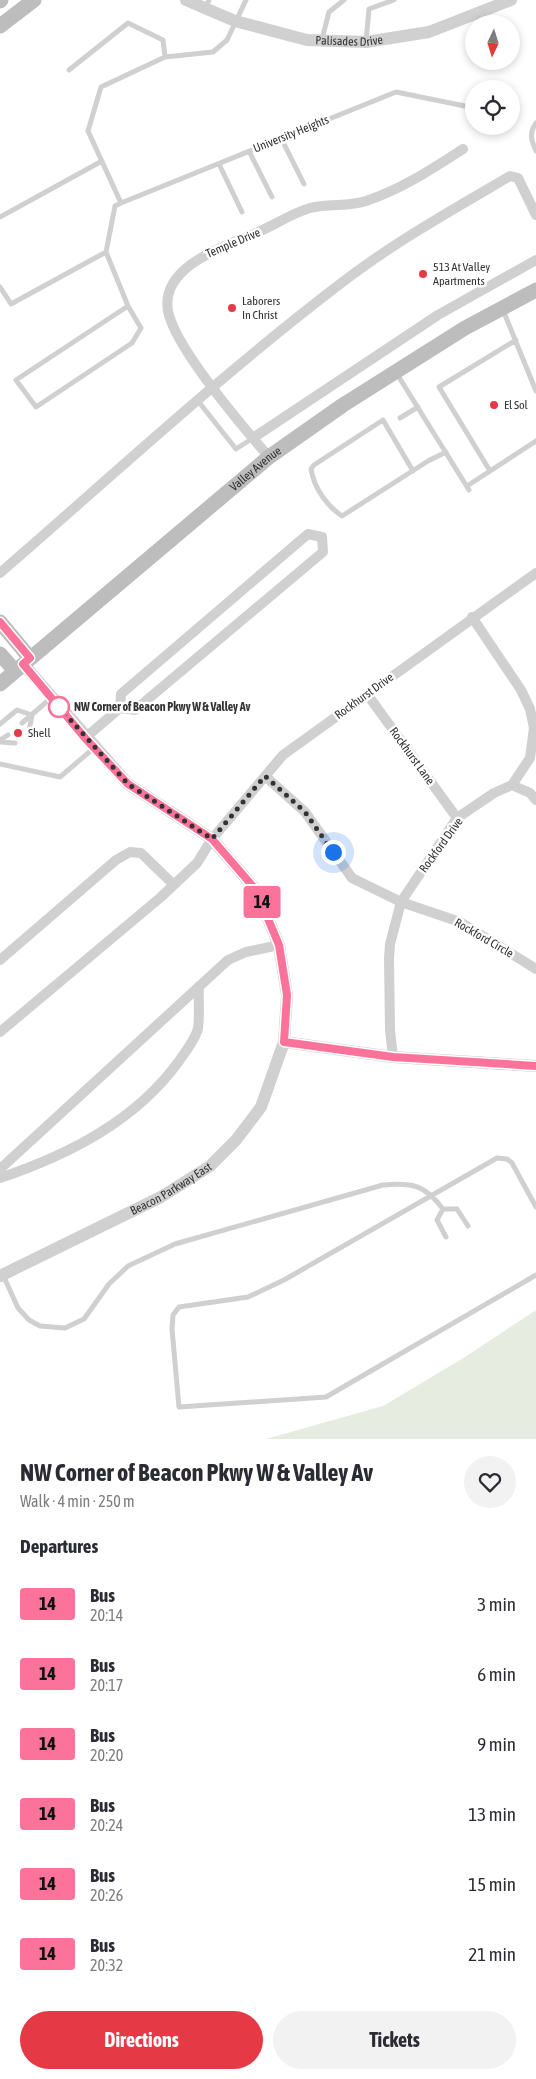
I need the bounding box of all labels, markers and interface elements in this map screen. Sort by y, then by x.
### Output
north arrow [465,15,520,70]
map controls [465,15,520,135]
street label: Palisades Drive [315,32,384,49]
button: locate [465,80,520,135]
street label: University Heights [251,112,331,156]
street label: Temple Drive [204,225,262,261]
place label: 513 At Valley Apartments [433,260,490,288]
marker: 513 At Valley Apartments [417,268,429,280]
place label: Laborers In Christ [242,294,280,322]
marker: Laborers In Christ [226,302,238,314]
place label: El Sol [504,398,529,412]
marker: El Sol [488,399,500,411]
street label: Valley Avenue [227,444,284,494]
street label: Rockhurst Drive [332,670,396,722]
marker: NW Corner of Beacon Pkwy W & Valley Av [48,696,70,718]
place label: NW Corner of Beacon Pkwy W & Valley Av [74,700,251,714]
street label: Rockhurst Lane [387,725,437,787]
place label: Shell [28,726,51,740]
marker: Shell [12,727,24,739]
street label: Rockford Drive [416,815,466,875]
your location [321,840,346,865]
line badge: 14 [240,886,284,918]
text: 14 [254,891,270,912]
street label: Rockford Circle [452,915,516,961]
street label: Beacon Parkway East [128,1159,215,1218]
button: heart [464,1456,516,1508]
text: NW Corner of Beacon Pkwy W & Valley Av [20,1459,373,1486]
text: Walk · 4 min · 250 m [20,1492,134,1510]
text: Departures [20,1535,98,1557]
text: Bus [90,1584,115,1606]
text: 14 [39,1593,56,1614]
text: 3 min [477,1593,516,1615]
text: 20:14 [90,1606,123,1624]
text: Bus [90,1654,115,1676]
text: 14 [39,1663,56,1684]
text: 6 min [477,1663,516,1685]
text: 20:17 [90,1676,123,1694]
text: Bus [90,1724,115,1746]
text: 14 [39,1733,56,1754]
text: 9 min [477,1733,516,1755]
text: 20:20 [90,1746,123,1764]
text: Bus [90,1794,115,1816]
text: 14 [39,1803,56,1824]
text: 13 min [468,1803,516,1825]
text: 20:24 [90,1816,123,1834]
text: Bus [90,1864,115,1886]
text: 14 [39,1873,56,1894]
text: 15 min [468,1873,516,1895]
text: 20:26 [90,1886,123,1904]
text: Bus [90,1934,115,1956]
text: 14 [39,1943,56,1964]
text: 21 min [468,1943,516,1965]
text: 20:32 [90,1956,123,1974]
button: Directions [20,2011,263,2069]
button: Tickets [273,2011,516,2069]

